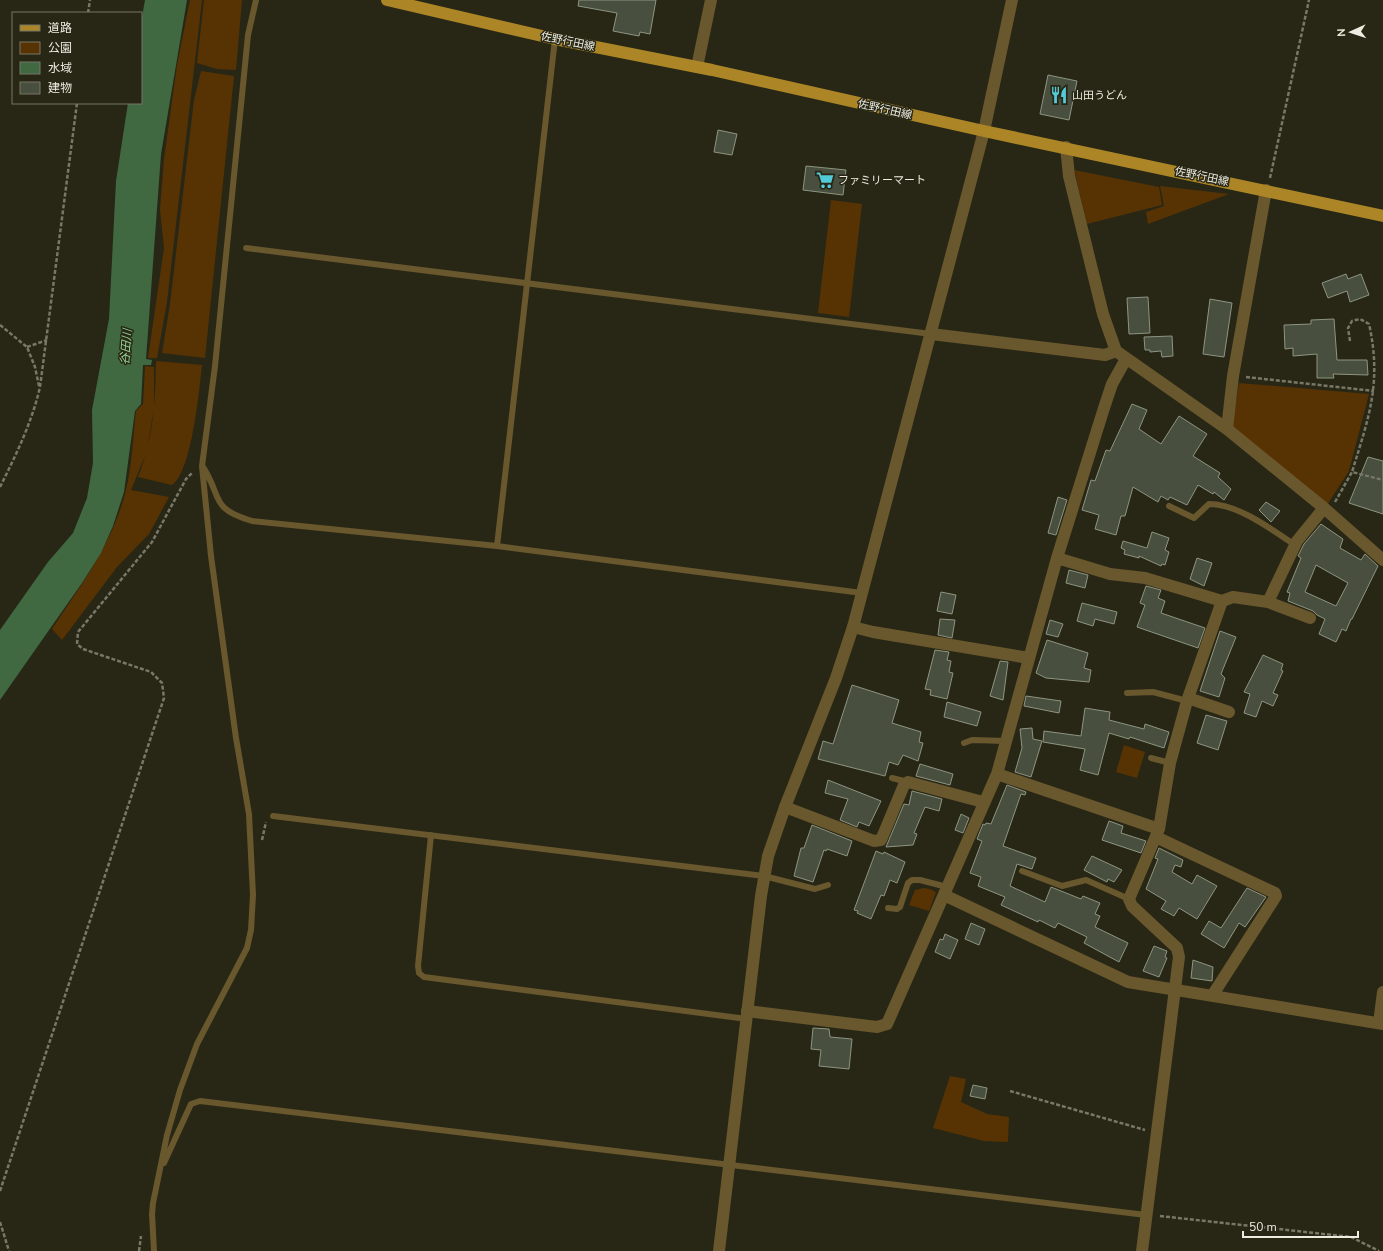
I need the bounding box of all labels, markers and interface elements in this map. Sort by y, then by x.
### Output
legend [12,12,142,104]
north arrow [1331,12,1371,52]
text: 道路 [48,20,72,36]
street label: 佐野行田線 [539,28,596,55]
text: N [1334,28,1349,37]
text: 公園 [48,40,72,56]
text: 水域 [48,60,72,76]
text: 建物 [48,80,72,96]
restaurant icon: 山田うどん [1049,85,1069,105]
place label: 山田うどん [1072,88,1127,103]
street label: 佐野行田線 [856,96,913,123]
street label: 佐野行田線 [1173,163,1230,190]
supermarket icon: ファミリーマート [815,170,835,190]
place label: ファミリーマート [838,173,926,188]
water label: 谷田川 [116,326,136,366]
scale bar [1243,1213,1358,1239]
text: 50 m [1249,1219,1277,1235]

